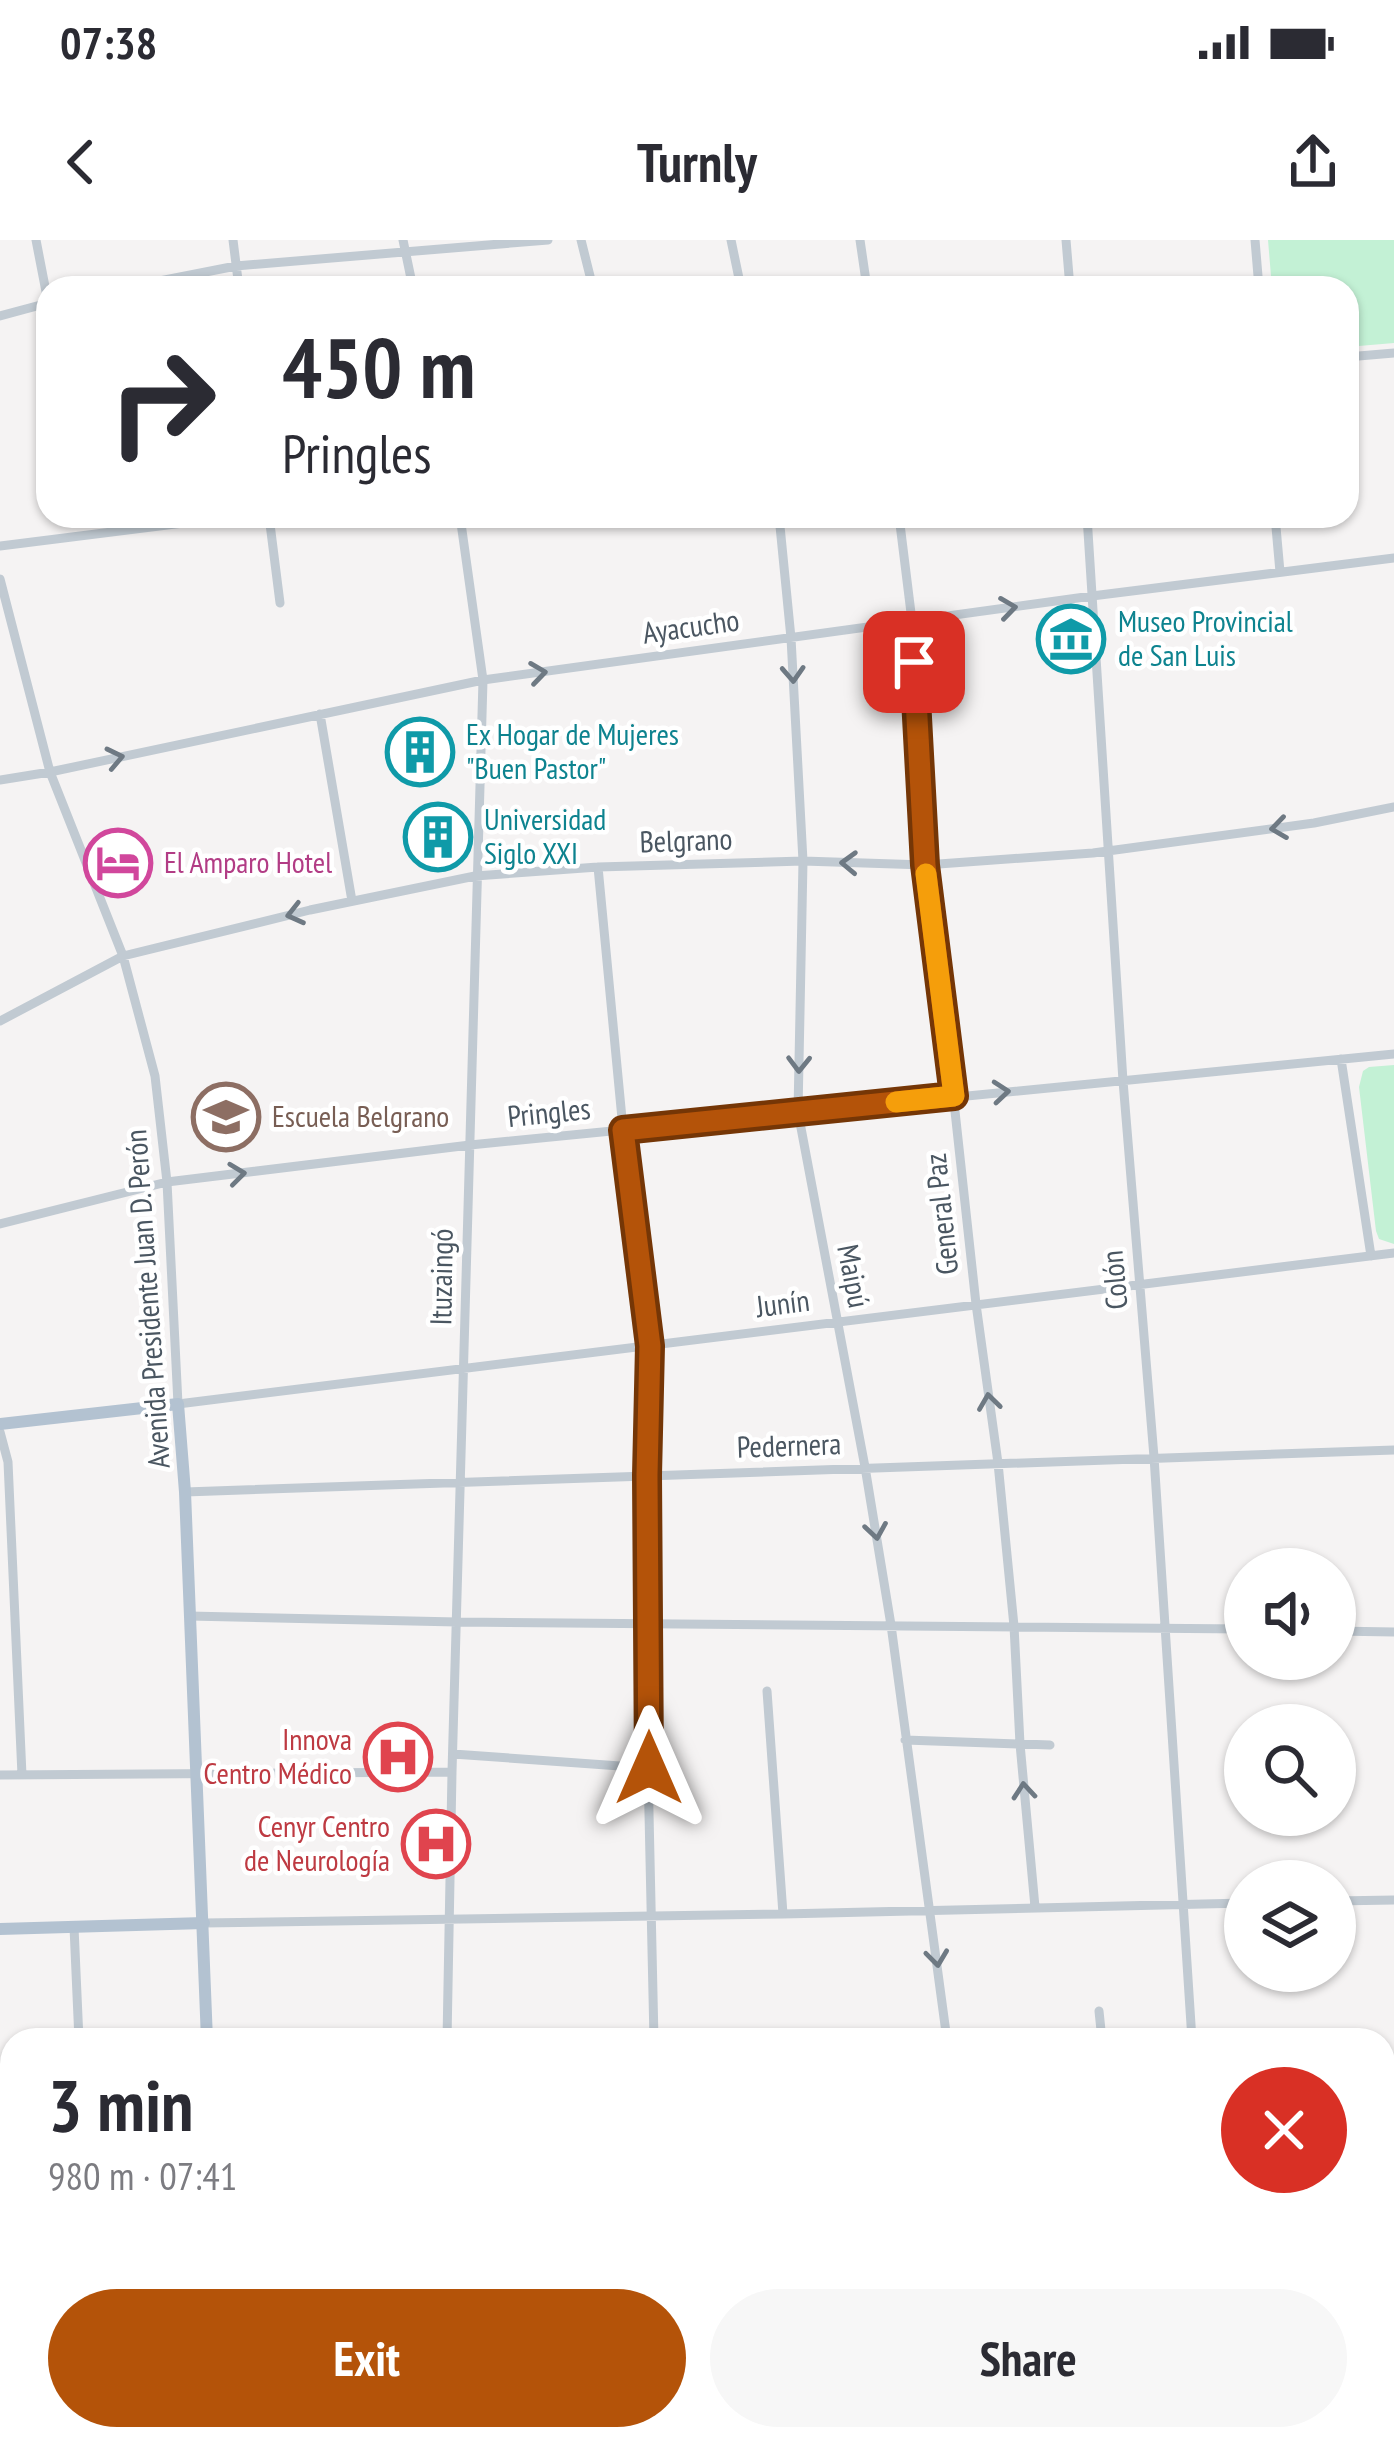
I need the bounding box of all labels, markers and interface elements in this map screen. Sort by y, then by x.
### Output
text: 07:38 [60,13,157,71]
text: Turnly [637,127,757,197]
icon: back [48,129,114,195]
icon: share [1280,129,1346,195]
text: 450 m [282,312,475,421]
icon: right [84,324,240,480]
text: Pringles [282,418,432,488]
one-way arrow [998,595,1018,621]
street label: Ayacucho [640,599,742,652]
place label: Museo Provincial de San Luis [1118,601,1293,674]
museum icon: Museo Provincial de San Luis [1036,604,1106,674]
pin [863,611,965,713]
icon: arrive [881,629,947,695]
one-way arrow [529,660,548,686]
one-way arrow [780,665,806,684]
place label: Ex Hogar de Mujeres "Buen Pastor" [466,714,679,787]
building icon: Ex Hogar de Mujeres "Buen Pastor" [385,717,455,787]
one-way arrow [104,746,124,771]
place label: Universidad Siglo XXI [484,799,606,872]
building icon: Universidad Siglo XXI [403,802,473,872]
one-way arrow [1269,814,1289,840]
street label: Belgrano [639,818,733,861]
hotel icon: El Amparo Hotel [83,828,153,898]
place label: El Amparo Hotel [164,842,332,881]
one-way arrow [839,850,858,876]
one-way arrow [286,900,306,925]
one-way arrow [786,1055,812,1074]
one-way arrow [992,1080,1011,1105]
school or university icon: Escuela Belgrano [191,1082,261,1152]
street label: Pringles [505,1088,592,1135]
place label: Escuela Belgrano [272,1096,449,1135]
street label: Avenida Presidente Juan D. Perón [115,1128,178,1470]
street label: General Paz [915,1152,966,1277]
one-way arrow [227,1161,247,1187]
street label: Ituzaingó [420,1228,461,1326]
street label: Maipú [829,1241,880,1311]
street label: Colón [1092,1249,1136,1311]
street label: Junín [753,1280,812,1325]
one-way arrow [977,1393,1003,1412]
street label: Pedernera [736,1423,842,1466]
one-way arrow [862,1520,887,1540]
map controls [1224,1548,1356,1992]
button: sound [1224,1548,1356,1680]
button: search [1224,1704,1356,1836]
position arrow [586,1705,712,1831]
place label: Innova Centro Médico [204,1719,352,1792]
hospital icon: Innova Centro Médico [363,1722,433,1792]
one-way arrow [1012,1781,1037,1800]
place label: Cenyr Centro de Neurología [244,1806,390,1879]
hospital icon: Cenyr Centro de Neurología [401,1809,471,1879]
button: layers [1224,1860,1356,1992]
one-way arrow [923,1949,949,1968]
text: 3 min [48,2058,193,2151]
button: close [1221,2067,1347,2193]
text: 980 m · 07:41 [48,2150,237,2201]
button: Exit [48,2289,686,2427]
button: Share [710,2289,1347,2427]

